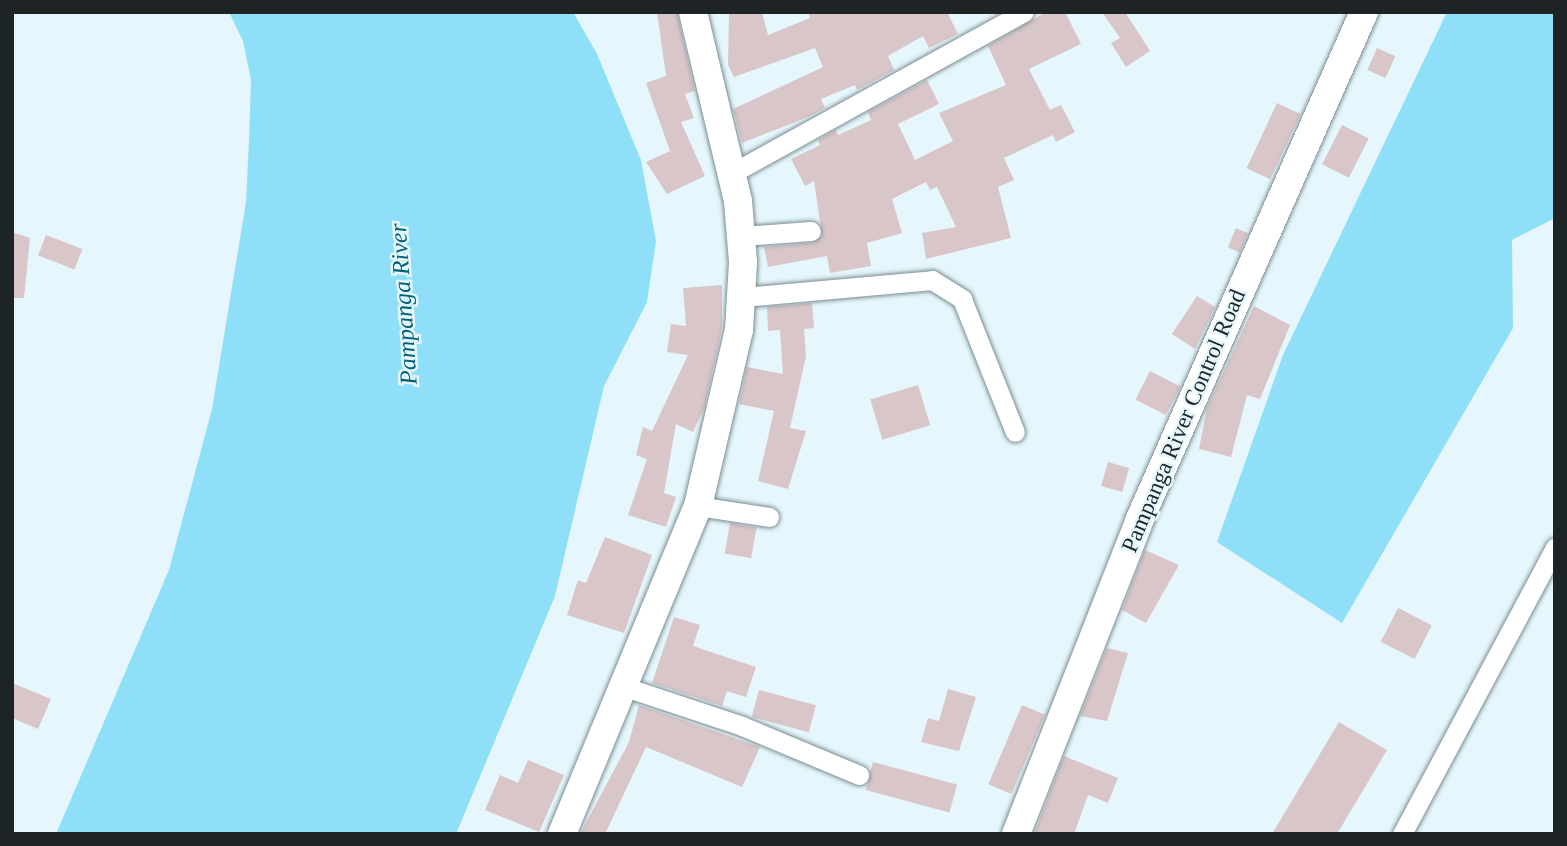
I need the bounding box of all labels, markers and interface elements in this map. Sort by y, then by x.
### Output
water label: Pampanga River [384,222,424,386]
street label: Pampanga River Control Road [1116,285,1252,557]

